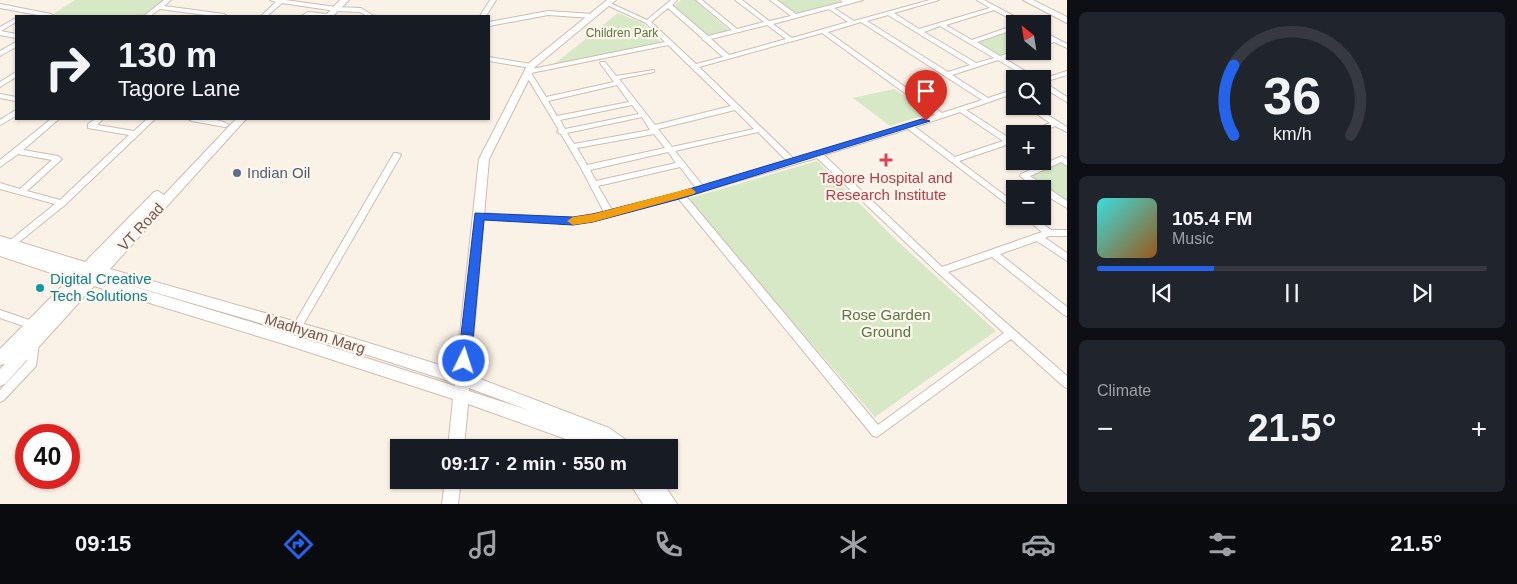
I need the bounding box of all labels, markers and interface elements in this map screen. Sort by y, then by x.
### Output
north arrow [1006,15,1051,60]
map controls [1006,15,1051,225]
park label: Children Park [586,26,659,40]
icon: right [35,35,100,100]
text: 130 m [118,35,217,74]
text: 36 [1263,67,1321,125]
pin [905,70,947,121]
button: search [1006,70,1051,115]
text: Tagore Lane [118,76,240,101]
icon: arrive [912,77,940,105]
text: km/h [1273,124,1311,144]
button: + [1006,125,1051,170]
marker: Tagore Hospital and Research Institute [879,153,893,167]
place label: Indian Oil [247,164,310,181]
marker: Indian Oil [231,167,243,179]
place label: Tagore Hospital and Research Institute [819,169,953,203]
button: − [1006,180,1051,225]
street label: VT Road [114,199,167,254]
text: 105.4 FM [1172,208,1252,229]
text: Music [1172,230,1214,247]
place label: Digital Creative Tech Solutions [50,270,152,304]
icon: previous [1148,279,1176,307]
icon: pause [1278,279,1306,307]
icon: next [1408,279,1436,307]
marker: Digital Creative Tech Solutions [34,282,46,294]
park label: Rose Garden Ground [841,306,931,340]
street label: Madhyam Marg [263,310,367,357]
position arrow [437,334,489,386]
text: Climate [1097,382,1151,399]
text: 21.5° [1247,407,1337,449]
text: − [1097,413,1113,444]
text: + [1471,413,1487,444]
speed limit sign: 40 [15,424,80,489]
text: 09:17 · 2 min · 550 m [441,453,627,474]
icon: directions [281,527,316,562]
icon: music [466,527,501,562]
icon: phone [651,527,686,562]
icon: climate [836,527,871,562]
icon: car [1021,527,1056,562]
icon: filters [1205,527,1240,562]
text: 09:15 [75,531,131,556]
text: 21.5° [1390,531,1442,556]

